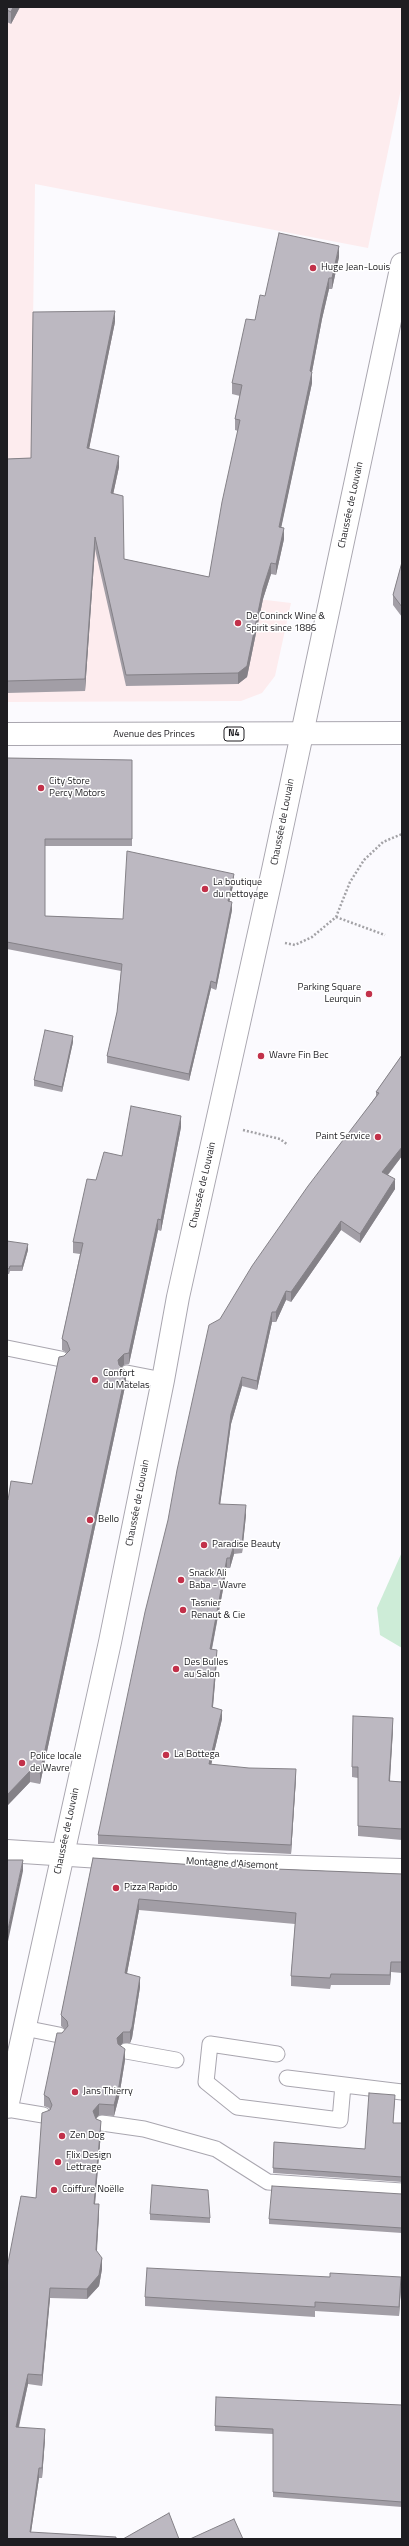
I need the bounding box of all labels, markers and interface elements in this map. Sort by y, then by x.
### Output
place label: Huge Jean-Louis [321,262,390,274]
marker: Huge Jean-Louis [308,263,318,273]
street label: Chaussée de Louvain [336,461,366,549]
place label: De Coninck Wine & Spirit since 1886 [246,611,325,634]
marker: De Coninck Wine & Spirit since 1886 [233,618,243,628]
road number: N4 [224,727,244,741]
street label: Avenue des Princes [113,729,195,741]
place label: City Store Percy Motors [49,776,105,800]
street label: Chaussée de Louvain [269,778,297,866]
marker: City Store Percy Motors [36,783,46,793]
place label: La boutique du nettoyage [213,877,268,900]
marker: La boutique du nettoyage [200,884,210,894]
place label: Parking Square Leurquin [298,982,361,1006]
marker: Parking Square Leurquin [364,989,374,999]
place label: Wavre Fin Bec [269,1050,329,1062]
marker: Wavre Fin Bec [256,1051,266,1061]
place label: Paint Service [316,1131,370,1143]
marker: Paint Service [373,1132,383,1142]
street label: Chaussée de Louvain [187,1141,219,1229]
place label: Confort du Matelas [103,1368,150,1392]
marker: Confort du Matelas [90,1375,100,1385]
street label: Chaussée de Louvain [124,1459,152,1547]
place label: Bello [98,1514,119,1526]
marker: Bello [85,1515,95,1525]
place label: Paradise Beauty [212,1539,281,1551]
marker: Paradise Beauty [199,1540,209,1550]
place label: Snack Ali Baba - Wavre [189,1568,246,1592]
marker: Snack Ali Baba - Wavre [176,1575,186,1585]
place label: Tasnier Renaut & Cie [191,1598,245,1622]
marker: Tasnier Renaut & Cie [178,1605,188,1615]
place label: Des Bulles au Salon [184,1657,228,1680]
marker: Des Bulles au Salon [171,1664,181,1674]
place label: La Bottega [174,1749,220,1761]
marker: La Bottega [161,1750,171,1760]
place label: Police locale de Wavre [30,1751,82,1774]
marker: Police locale de Wavre [17,1758,27,1768]
street label: Chaussée de Louvain [52,1787,82,1875]
street label: Montagne d'Aisemont [185,1856,279,1872]
place label: Pizza Rapido [124,1882,178,1894]
marker: Pizza Rapido [111,1883,121,1893]
place label: Jans Thierry [83,2086,133,2098]
marker: Jans Thierry [70,2087,80,2097]
place label: Zen Dog [70,2130,105,2142]
marker: Zen Dog [57,2131,67,2141]
place label: Flix Design Lettrage [66,2150,111,2174]
marker: Flix Design Lettrage [53,2157,63,2167]
place label: Coiffure Noëlle [62,2184,124,2196]
marker: Coiffure Noëlle [49,2185,59,2195]

